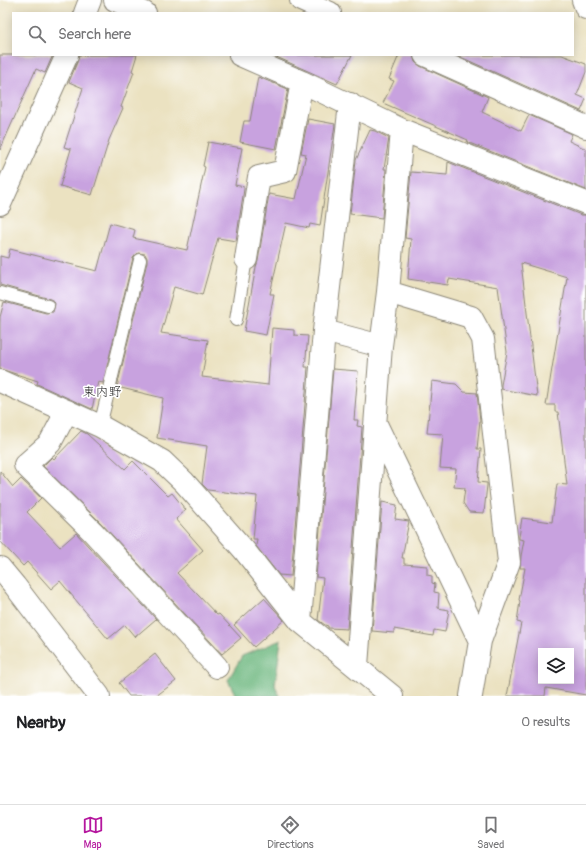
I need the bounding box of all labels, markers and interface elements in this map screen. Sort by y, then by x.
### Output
search box [12,12,574,56]
icon: search [26,23,48,45]
text: Search here [58,25,131,44]
district label: 東内野 [82,384,122,400]
map controls [538,648,574,684]
button: layers [538,648,574,684]
text: Nearby [16,712,65,733]
text: 0 results [521,714,570,730]
tab: Map [82,814,104,851]
tab: Directions [267,814,314,851]
tab: Saved [477,814,504,851]

